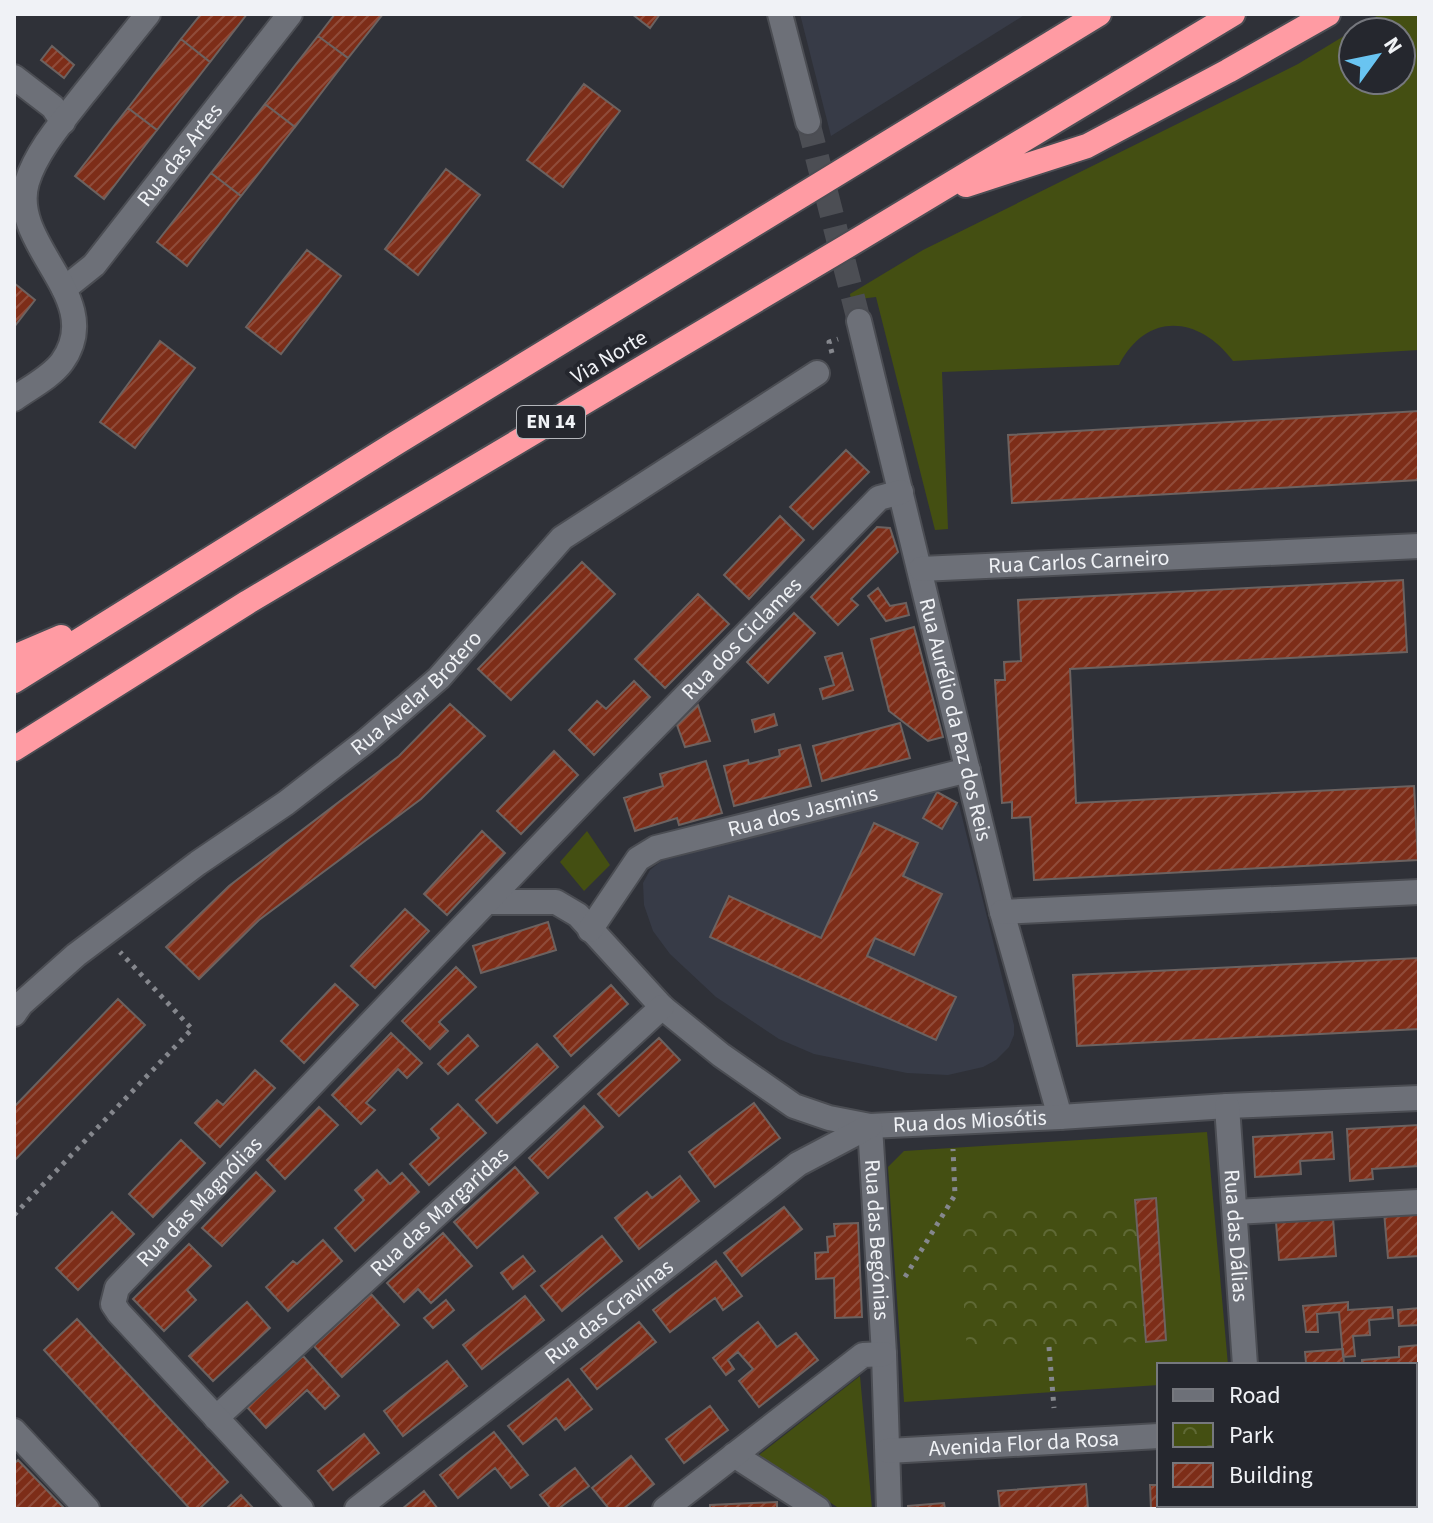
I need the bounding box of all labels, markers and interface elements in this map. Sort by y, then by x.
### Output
north arrow [1337,16,1417,96]
text: N [1376,31,1410,61]
street label: Rua das Artes [129,96,231,214]
street label: Via Norte [565,322,653,392]
road number: EN 14 [517,406,585,438]
street label: Rua Carlos Carneiro [987,542,1170,582]
street label: Rua dos Ciclames [674,570,809,707]
street label: Rua Aurélio da Paz dos Reis [911,595,1000,844]
street label: Rua Avelar Brotero [344,623,490,763]
street label: Rua dos Jasmins [724,777,881,845]
street label: Rua dos Miosótis [892,1102,1047,1141]
street label: Rua das Magnólias [129,1129,270,1275]
street label: Rua das Margaridas [363,1140,516,1284]
street label: Rua das Begónias [856,1158,898,1321]
street label: Rua das Dálias [1215,1168,1257,1303]
street label: Rua das Cravinas [538,1251,680,1372]
legend [1157,1363,1417,1507]
text: Road [1229,1378,1281,1413]
text: Park [1229,1418,1274,1453]
street label: Avenida Flor da Rosa [928,1422,1120,1465]
text: Building [1229,1458,1313,1493]

